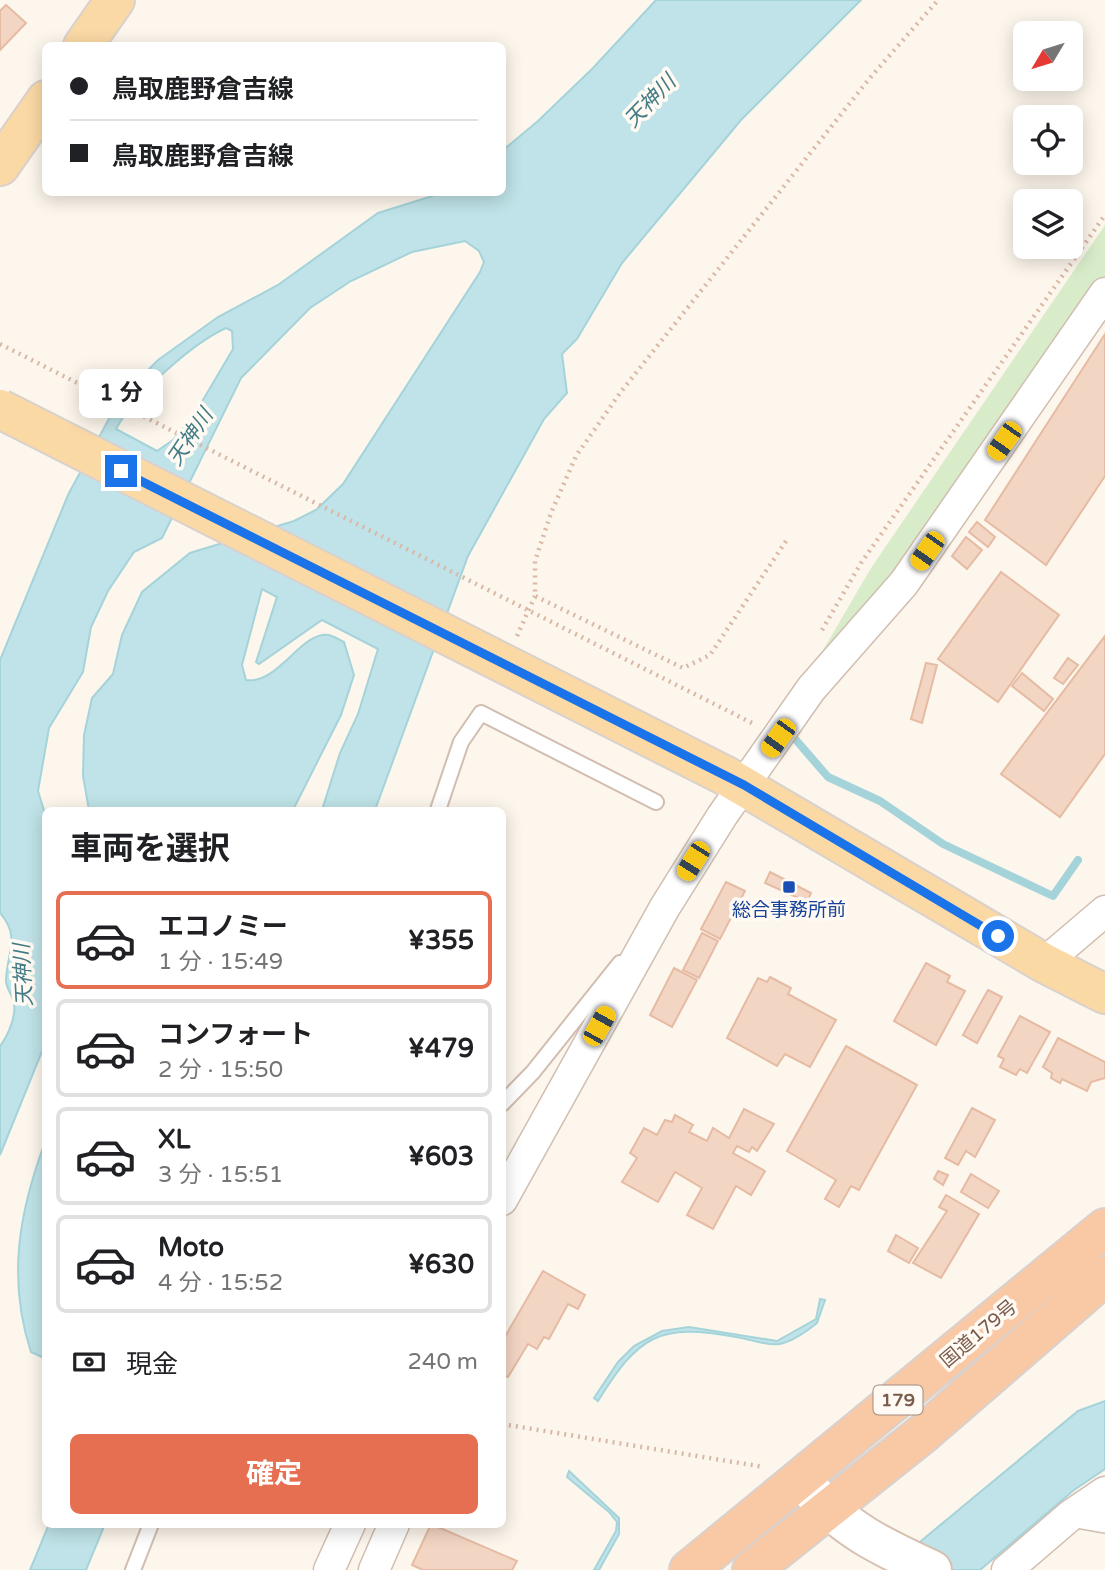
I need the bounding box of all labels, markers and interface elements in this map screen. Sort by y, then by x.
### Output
north arrow [1013,21,1083,91]
map controls [1013,21,1083,259]
water label: 天神川 [619,69,683,133]
text: 鳥取鹿野倉吉線 [112,74,294,105]
button: locate [1013,105,1083,175]
text: 鳥取鹿野倉吉線 [112,141,294,172]
button: layers [1013,189,1083,259]
callout: 1 分 [79,370,163,419]
text: 1 分 [99,379,143,407]
water label: 天神川 [162,403,220,470]
car [984,418,1025,464]
route end [105,455,137,487]
car [907,528,948,574]
car [758,715,799,761]
text: 車両を選択 [70,830,230,868]
car [673,838,714,884]
marker: 総合事務所前 [781,879,797,895]
place label: 総合事務所前 [732,899,846,921]
icon: car [74,909,137,972]
text: エコノミー [158,911,288,942]
route start [982,920,1014,952]
text: ¥355 [408,925,474,956]
water label: 天神川 [9,941,38,1007]
text: 1 分 · 15:49 [158,948,283,976]
car [580,1003,619,1049]
icon: car [74,1017,137,1080]
text: コンフォート [158,1019,313,1050]
text: ¥479 [408,1033,474,1064]
text: 2 分 · 15:50 [158,1056,283,1084]
text: XL [158,1124,190,1155]
icon: car [74,1125,137,1188]
text: ¥603 [408,1141,474,1172]
text: 3 分 · 15:51 [158,1161,283,1189]
text: Moto [158,1232,224,1263]
icon: car [74,1233,137,1296]
text: ¥630 [408,1249,474,1280]
text: 4 分 · 15:52 [158,1269,283,1297]
street label: 国道179号 [936,1296,1021,1372]
icon: cash [70,1343,108,1381]
text: 240 m [408,1348,478,1376]
text: 現金 [126,1349,178,1380]
road number: 179 [874,1386,922,1414]
button: 確定 [70,1434,478,1514]

